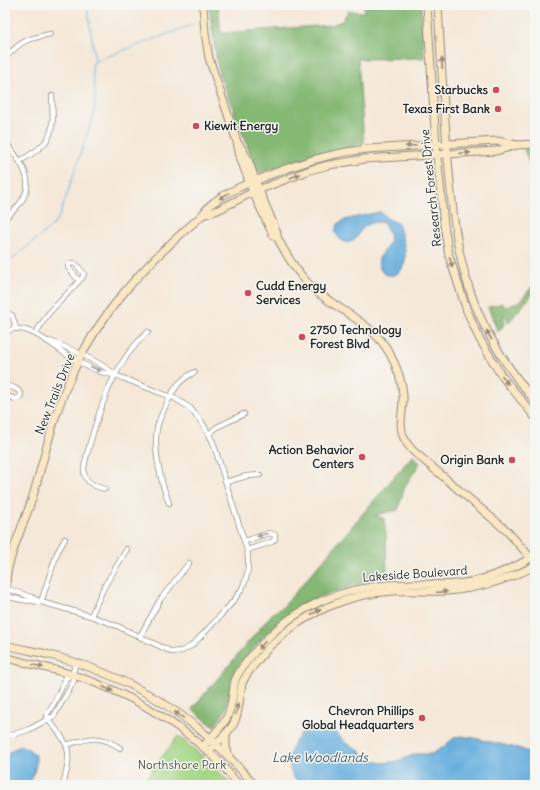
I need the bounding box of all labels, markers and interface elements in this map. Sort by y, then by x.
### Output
one-way arrow [439,56,445,69]
place label: Starbucks [434,82,489,97]
marker: Starbucks [491,85,501,95]
place label: Texas First Bank [403,101,490,116]
marker: Texas First Bank [493,104,503,114]
place label: Kiewit Energy [204,118,278,134]
marker: Kiewit Energy [191,121,201,131]
street label: Research Forest Drive [417,129,444,248]
one-way arrow [405,143,417,150]
one-way arrow [459,149,471,156]
one-way arrow [290,172,302,178]
one-way arrow [218,193,230,200]
one-way arrow [448,257,454,269]
place label: Cudd Energy Services [256,278,327,307]
marker: Cudd Energy Services [243,288,253,298]
place label: 2750 Technology Forest Blvd [310,322,402,351]
one-way arrow [486,329,493,341]
marker: 2750 Technology Forest Blvd [297,332,307,342]
street label: New Trails Drive [31,351,78,437]
one-way arrow [90,366,102,373]
one-way arrow [501,374,509,385]
place label: Action Behavior Centers [269,442,355,471]
marker: Action Behavior Centers [357,452,367,462]
place label: Origin Bank [440,452,504,468]
marker: Origin Bank [507,455,517,465]
one-way arrow [256,532,268,538]
street label: Lakeside Boulevard [362,562,468,585]
one-way arrow [436,588,448,595]
one-way arrow [310,609,321,616]
one-way arrow [258,639,267,650]
one-way arrow [33,663,45,669]
one-way arrow [103,686,115,692]
one-way arrow [235,703,241,715]
place label: Chevron Phillips Global Headquarters [302,703,415,733]
one-way arrow [174,710,185,719]
marker: Chevron Phillips Global Headquarters [417,713,427,723]
water label: Lake Woodlands [272,749,369,766]
park label: Northshore Park [138,757,226,772]

